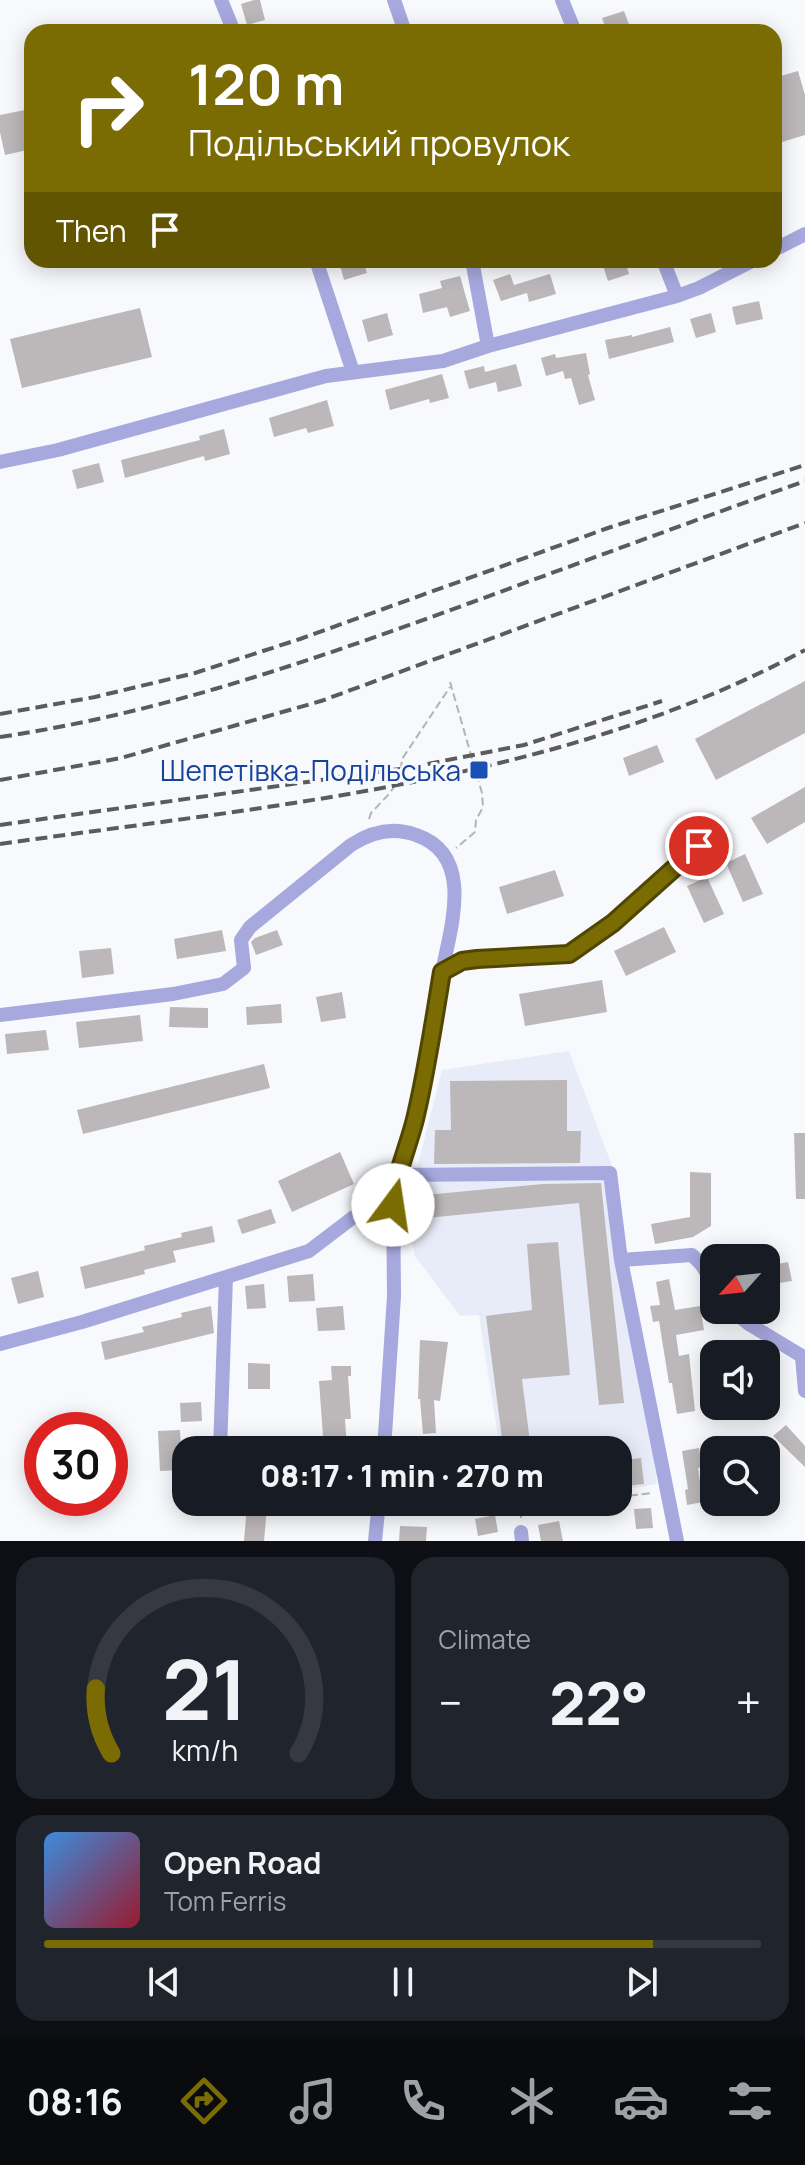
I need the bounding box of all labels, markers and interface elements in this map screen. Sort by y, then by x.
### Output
text: 120 m [188,45,344,122]
icon: right [56,56,160,160]
text: Подільський провулок [188,118,570,167]
icon: arrive [143,208,187,252]
text: Then [56,210,127,251]
place label: Шепетівка-Подільська [160,751,461,789]
marker: Шепетівка-Подільська [468,759,490,781]
pin [665,812,733,880]
icon: arrive [677,824,721,868]
position arrow [351,1163,435,1247]
north arrow [700,1244,780,1324]
map controls [700,1244,780,1516]
button: sound [700,1340,780,1420]
speed limit sign: 30 [24,1412,128,1516]
button: search [700,1436,780,1516]
text: 08:17 · 1 min · 270 m [260,1455,544,1496]
text: Climate [439,1621,531,1657]
text: 21 [162,1631,248,1745]
text: 22° [549,1661,649,1743]
text: − [439,1672,462,1732]
text: + [736,1672,761,1732]
text: km/h [172,1731,238,1770]
text: Open Road [164,1842,321,1883]
text: Tom Ferris [164,1883,286,1919]
icon: previous [142,1960,186,2004]
icon: pause [381,1960,425,2004]
icon: next [620,1960,664,2004]
icon: directions [176,2073,232,2129]
icon: music [285,2073,341,2129]
icon: phone [395,2073,451,2129]
icon: climate [504,2073,560,2129]
icon: car [613,2073,669,2129]
icon: filters [722,2073,778,2129]
text: 08:16 [27,2077,123,2126]

